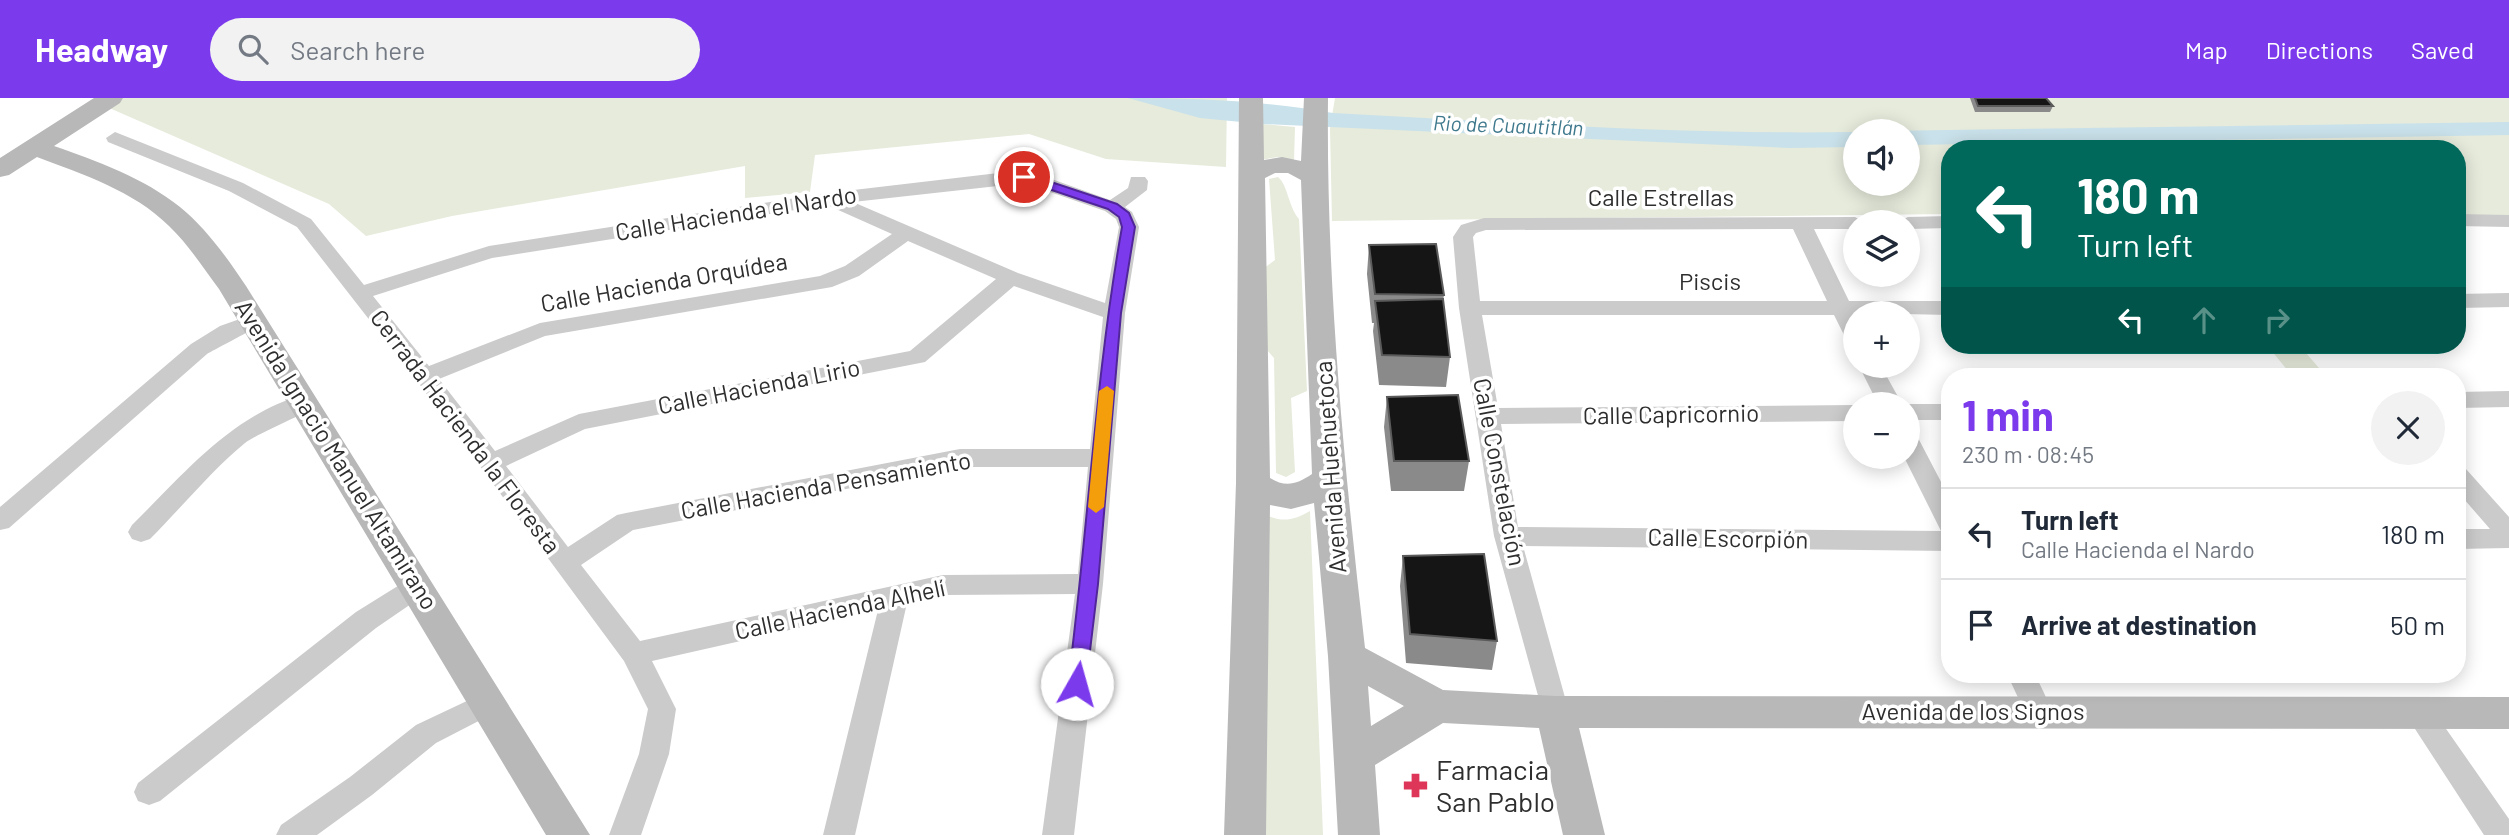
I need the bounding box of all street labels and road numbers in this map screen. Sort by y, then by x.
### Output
street label: Calle Hacienda el Nardo [613,179,859,246]
street label: Calle Estrellas [1588,182,1734,211]
street label: Calle Hacienda Orquídea [538,246,789,318]
street label: Piscis [1679,266,1741,295]
street label: Avenida Ignacio Manuel Altamirano [230,294,445,614]
street label: Cerrada Hacienda la Floresta [365,303,567,559]
street label: Calle Hacienda Lirio [655,352,862,419]
street label: Avenida Huehuetoca [1308,360,1351,574]
street label: Calle Constelación [1468,375,1533,568]
street label: Calle Capricornio [1583,397,1759,430]
street label: Calle Hacienda Pensamiento [678,445,973,524]
street label: Calle Escorpión [1647,522,1809,553]
street label: Calle Hacienda Alhelí [732,572,947,645]
street label: Avenida de los Signos [1862,696,2084,725]

